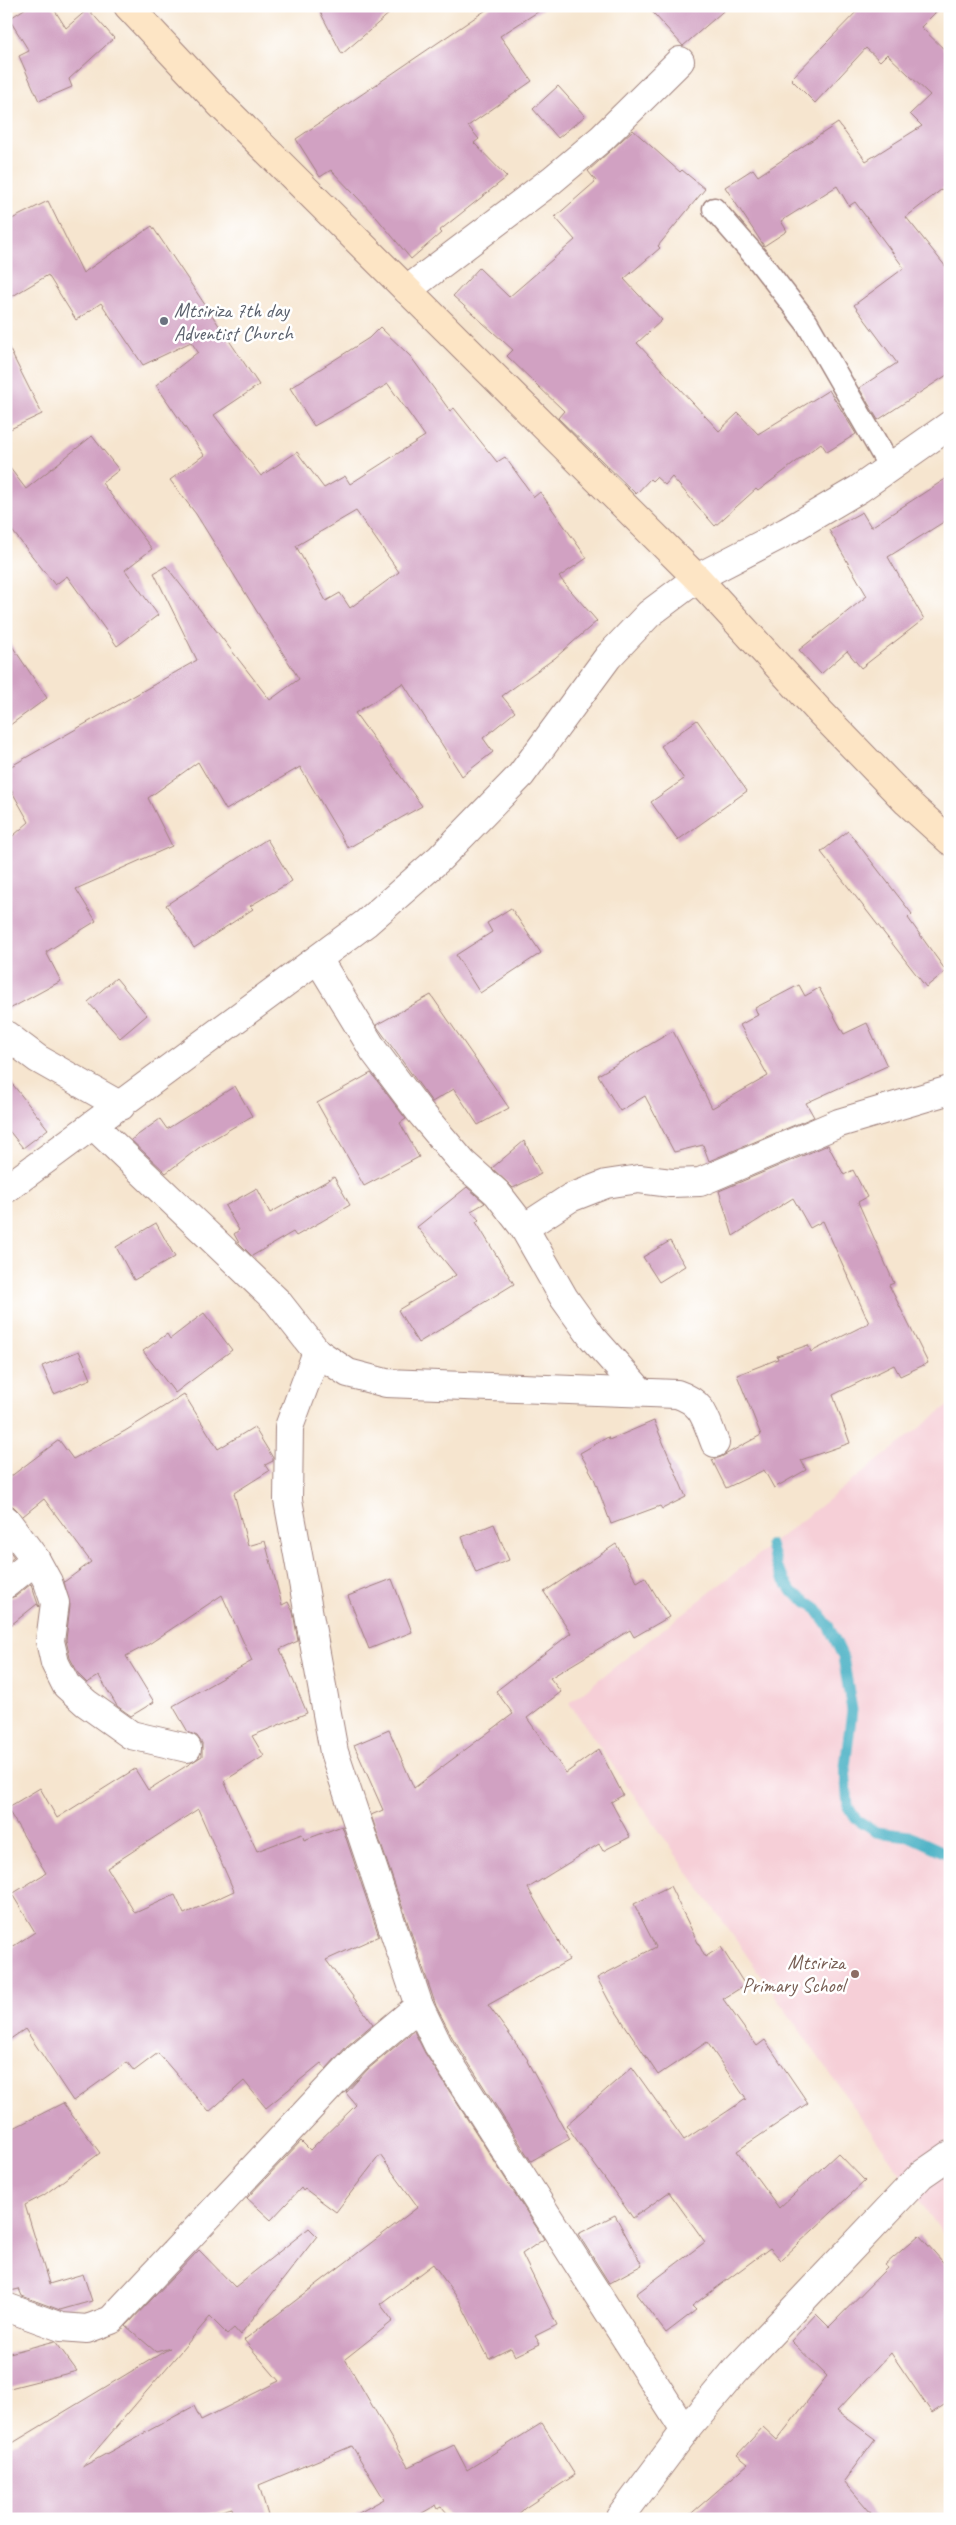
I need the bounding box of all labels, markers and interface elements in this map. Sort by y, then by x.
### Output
place label: Mtsiriza 7th day Adventist Church [174,298,294,346]
marker: Mtsiriza 7th day Adventist Church [158,315,170,327]
place label: Mtsiriza Primary School [742,1950,849,1998]
marker: Mtsiriza Primary School [849,1968,861,1980]

